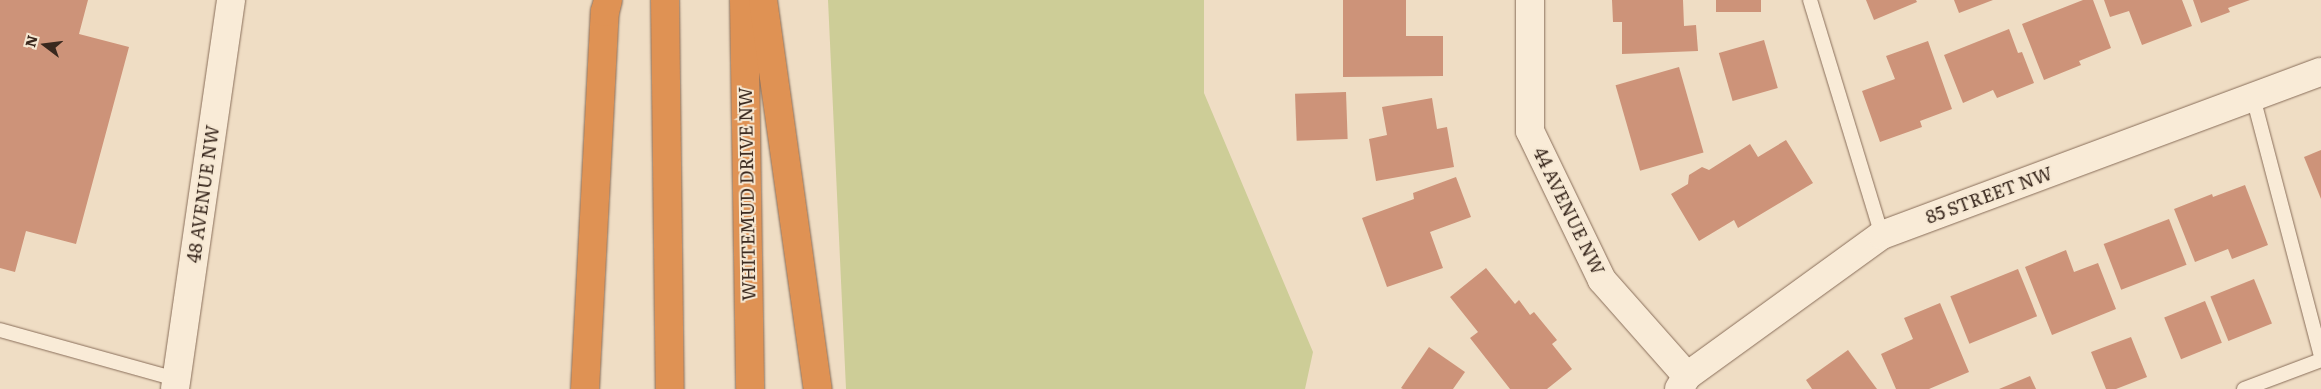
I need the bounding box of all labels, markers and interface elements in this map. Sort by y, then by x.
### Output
north arrow [20,20,70,70]
text: N [19,33,42,49]
street label: WHITEMUD DRIVE NW [734,87,760,301]
street label: 48 AVENUE NW [183,124,223,264]
street label: 44 AVENUE NW [1529,144,1609,278]
street label: 85 STREET NW [1923,162,2055,228]

